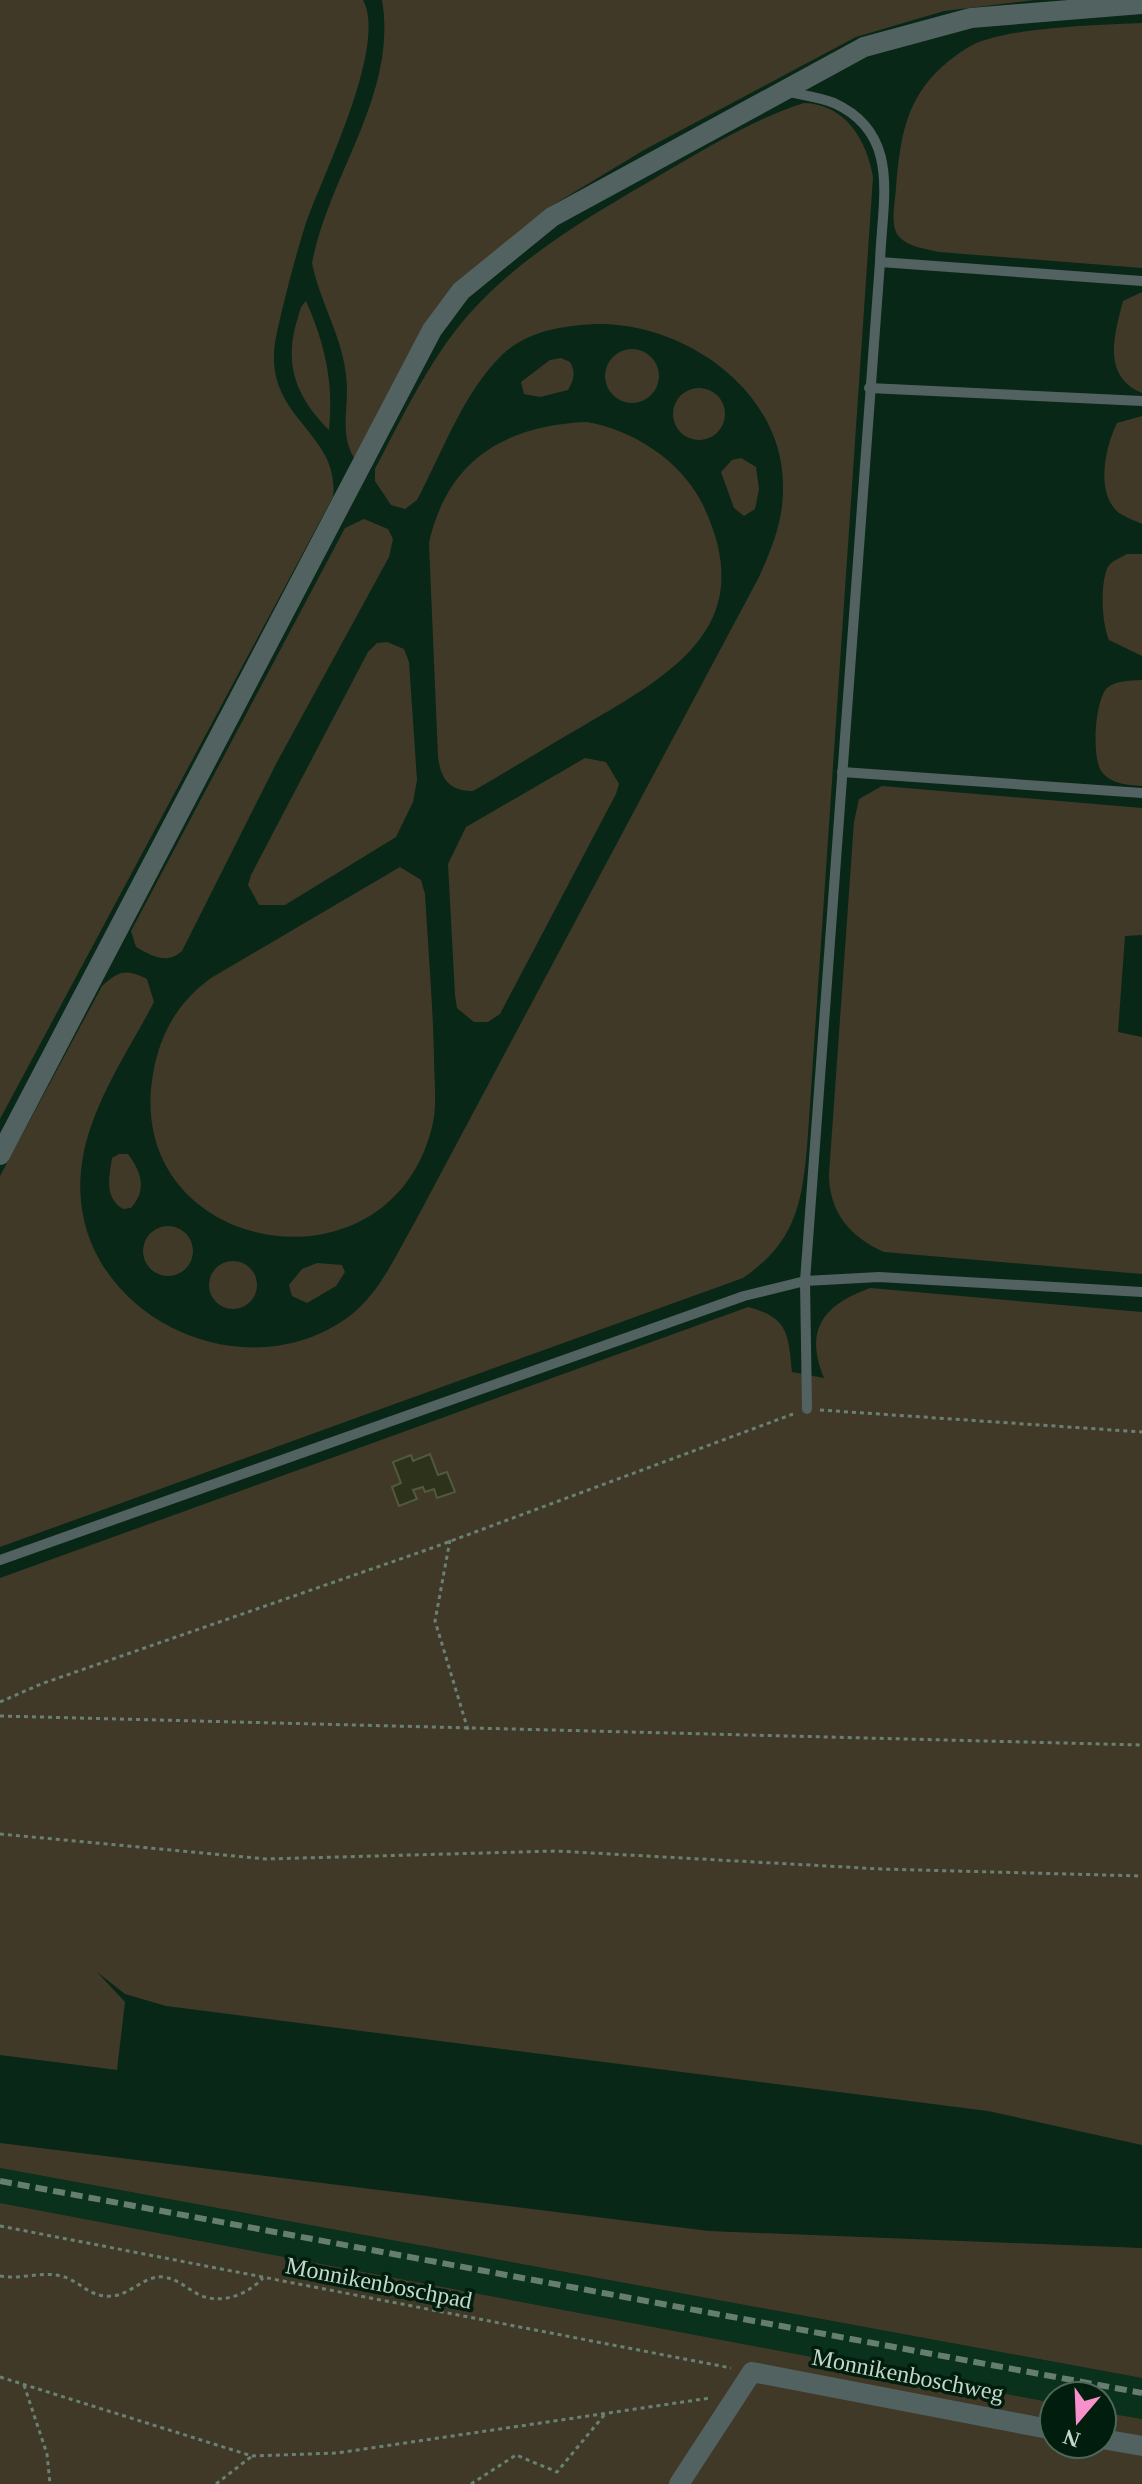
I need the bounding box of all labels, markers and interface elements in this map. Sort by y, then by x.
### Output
street label: Monnikenboschpad [284,2252,474,2314]
street label: Monnikenboschweg [810,2344,1006,2406]
north arrow [1038,2380,1118,2460]
text: N [1060,2424,1083,2453]

